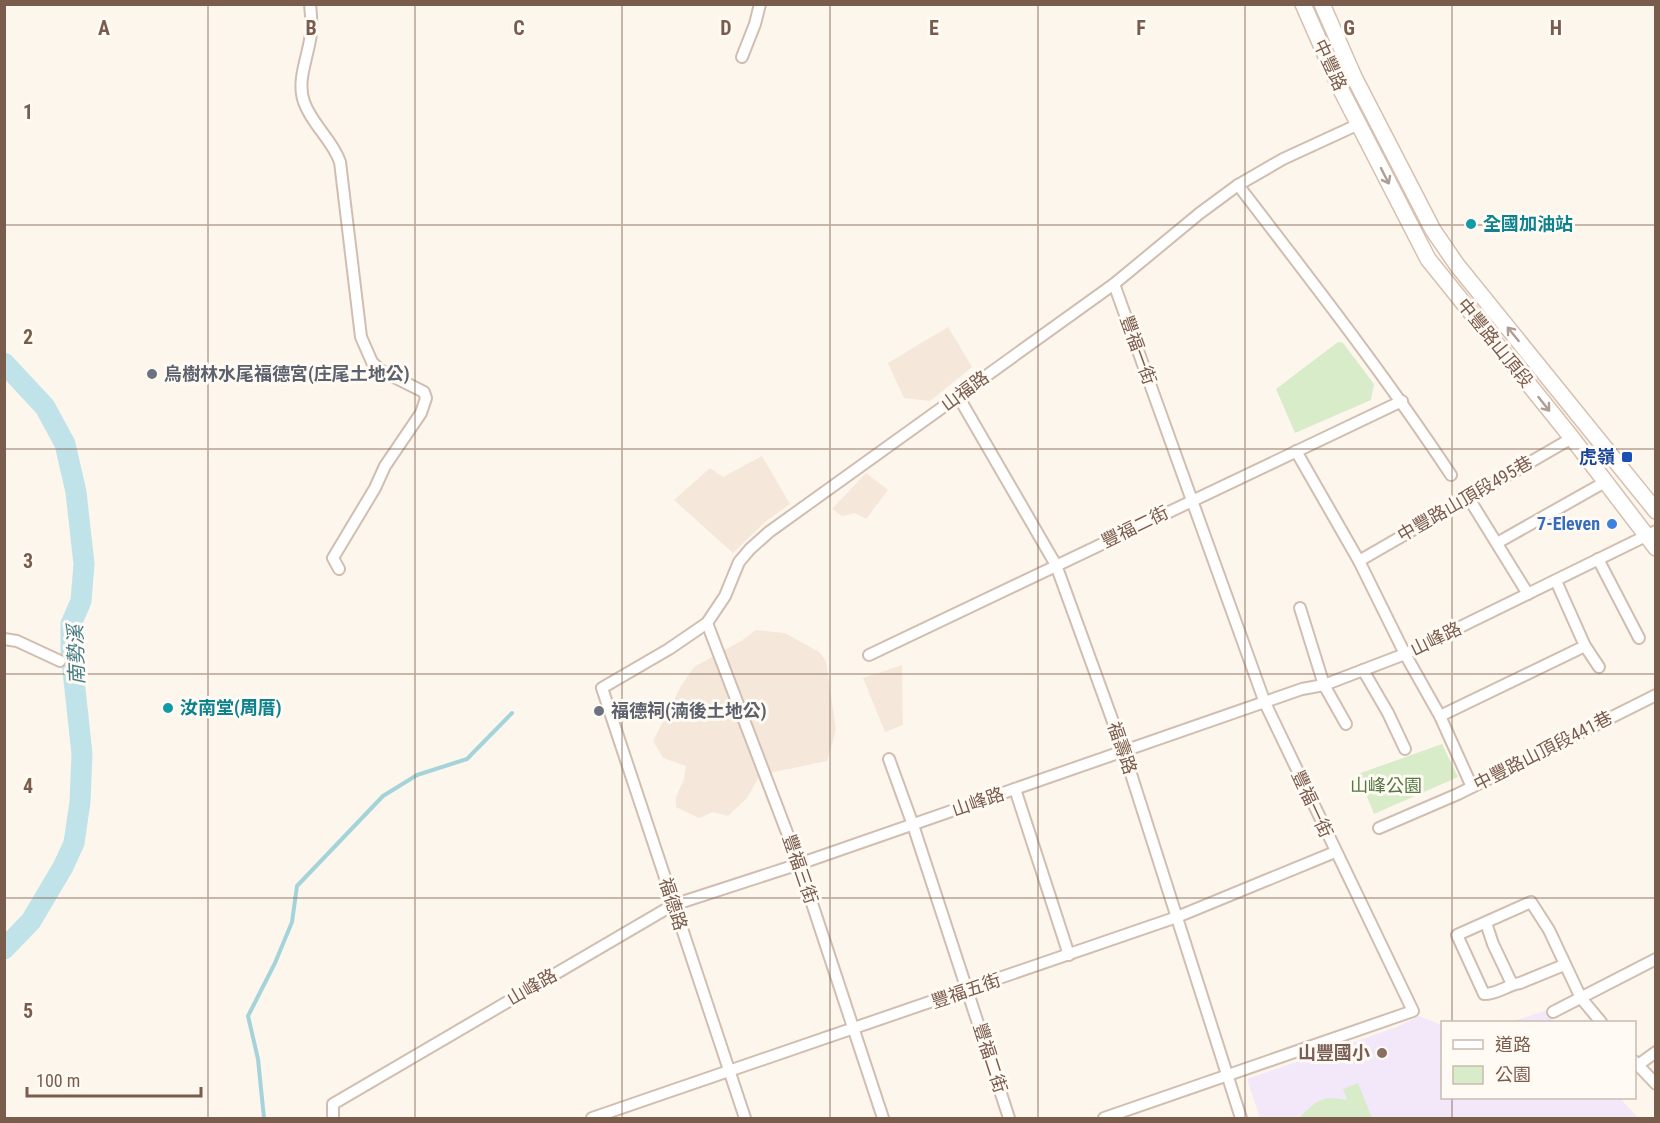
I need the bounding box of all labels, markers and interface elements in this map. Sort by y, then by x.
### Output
text: A [98,16,110,40]
text: B [305,16,317,40]
text: C [513,16,525,40]
text: D [720,16,732,40]
text: E [929,16,939,40]
text: F [1136,16,1146,40]
text: G [1343,16,1355,40]
text: H [1550,16,1562,40]
street label: 中豐路 [1310,36,1351,94]
text: 1 [23,100,33,124]
one-way arrow [1379,167,1391,184]
place label: 全國加油站 [1483,213,1573,234]
marker: 全國加油站 [1464,217,1478,231]
street label: 中豐路山頂段 [1453,294,1538,391]
street label: 豐福一街 [1116,312,1161,387]
text: 2 [23,325,33,349]
one-way arrow [1507,327,1520,343]
place label: 烏樹林水尾福德宮(庄尾土地公) [164,363,410,385]
street label: 山福路 [937,366,993,415]
marker: 烏樹林水尾福德宮(庄尾土地公) [145,367,159,381]
one-way arrow [1538,396,1551,412]
place label: 虎嶺 [1579,446,1615,467]
marker: 虎嶺 [1620,450,1634,464]
street label: 中豐路山頂段495巷 [1393,451,1536,546]
street label: 豐福二街 [1098,501,1172,552]
place label: 7-Eleven [1537,513,1600,534]
marker: 7-Eleven [1605,517,1619,531]
text: 3 [23,549,33,573]
street label: 山峰路 [1407,617,1465,660]
water label: 南勢溪 [63,622,89,685]
place label: 汝南堂(周厝) [180,697,282,719]
place label: 福德祠(湳後土地公) [611,700,767,722]
marker: 汝南堂(周厝) [161,701,175,715]
marker: 福德祠(湳後土地公) [592,704,606,718]
street label: 中豐路山頂段441巷 [1470,707,1616,795]
street label: 福壽路 [1104,719,1141,777]
street label: 豐福一街 [1288,767,1337,841]
text: 4 [23,774,33,798]
park label: 山峰公園 [1350,775,1422,796]
street label: 山峰路 [949,783,1007,820]
street label: 豐福三街 [779,831,822,906]
street label: 福德路 [655,875,692,933]
street label: 山峰路 [503,964,560,1009]
street label: 豐福五街 [928,969,1003,1012]
text: 5 [23,999,33,1023]
street label: 豐福二街 [969,1020,1012,1095]
legend [1441,1021,1636,1099]
text: 道路 [1495,1034,1531,1055]
place label: 山豐國小 [1298,1042,1370,1063]
marker: 山豐國小 [1375,1046,1389,1060]
scale bar [27,1060,201,1098]
text: 公園 [1495,1064,1531,1085]
text: 100 m [36,1070,80,1091]

